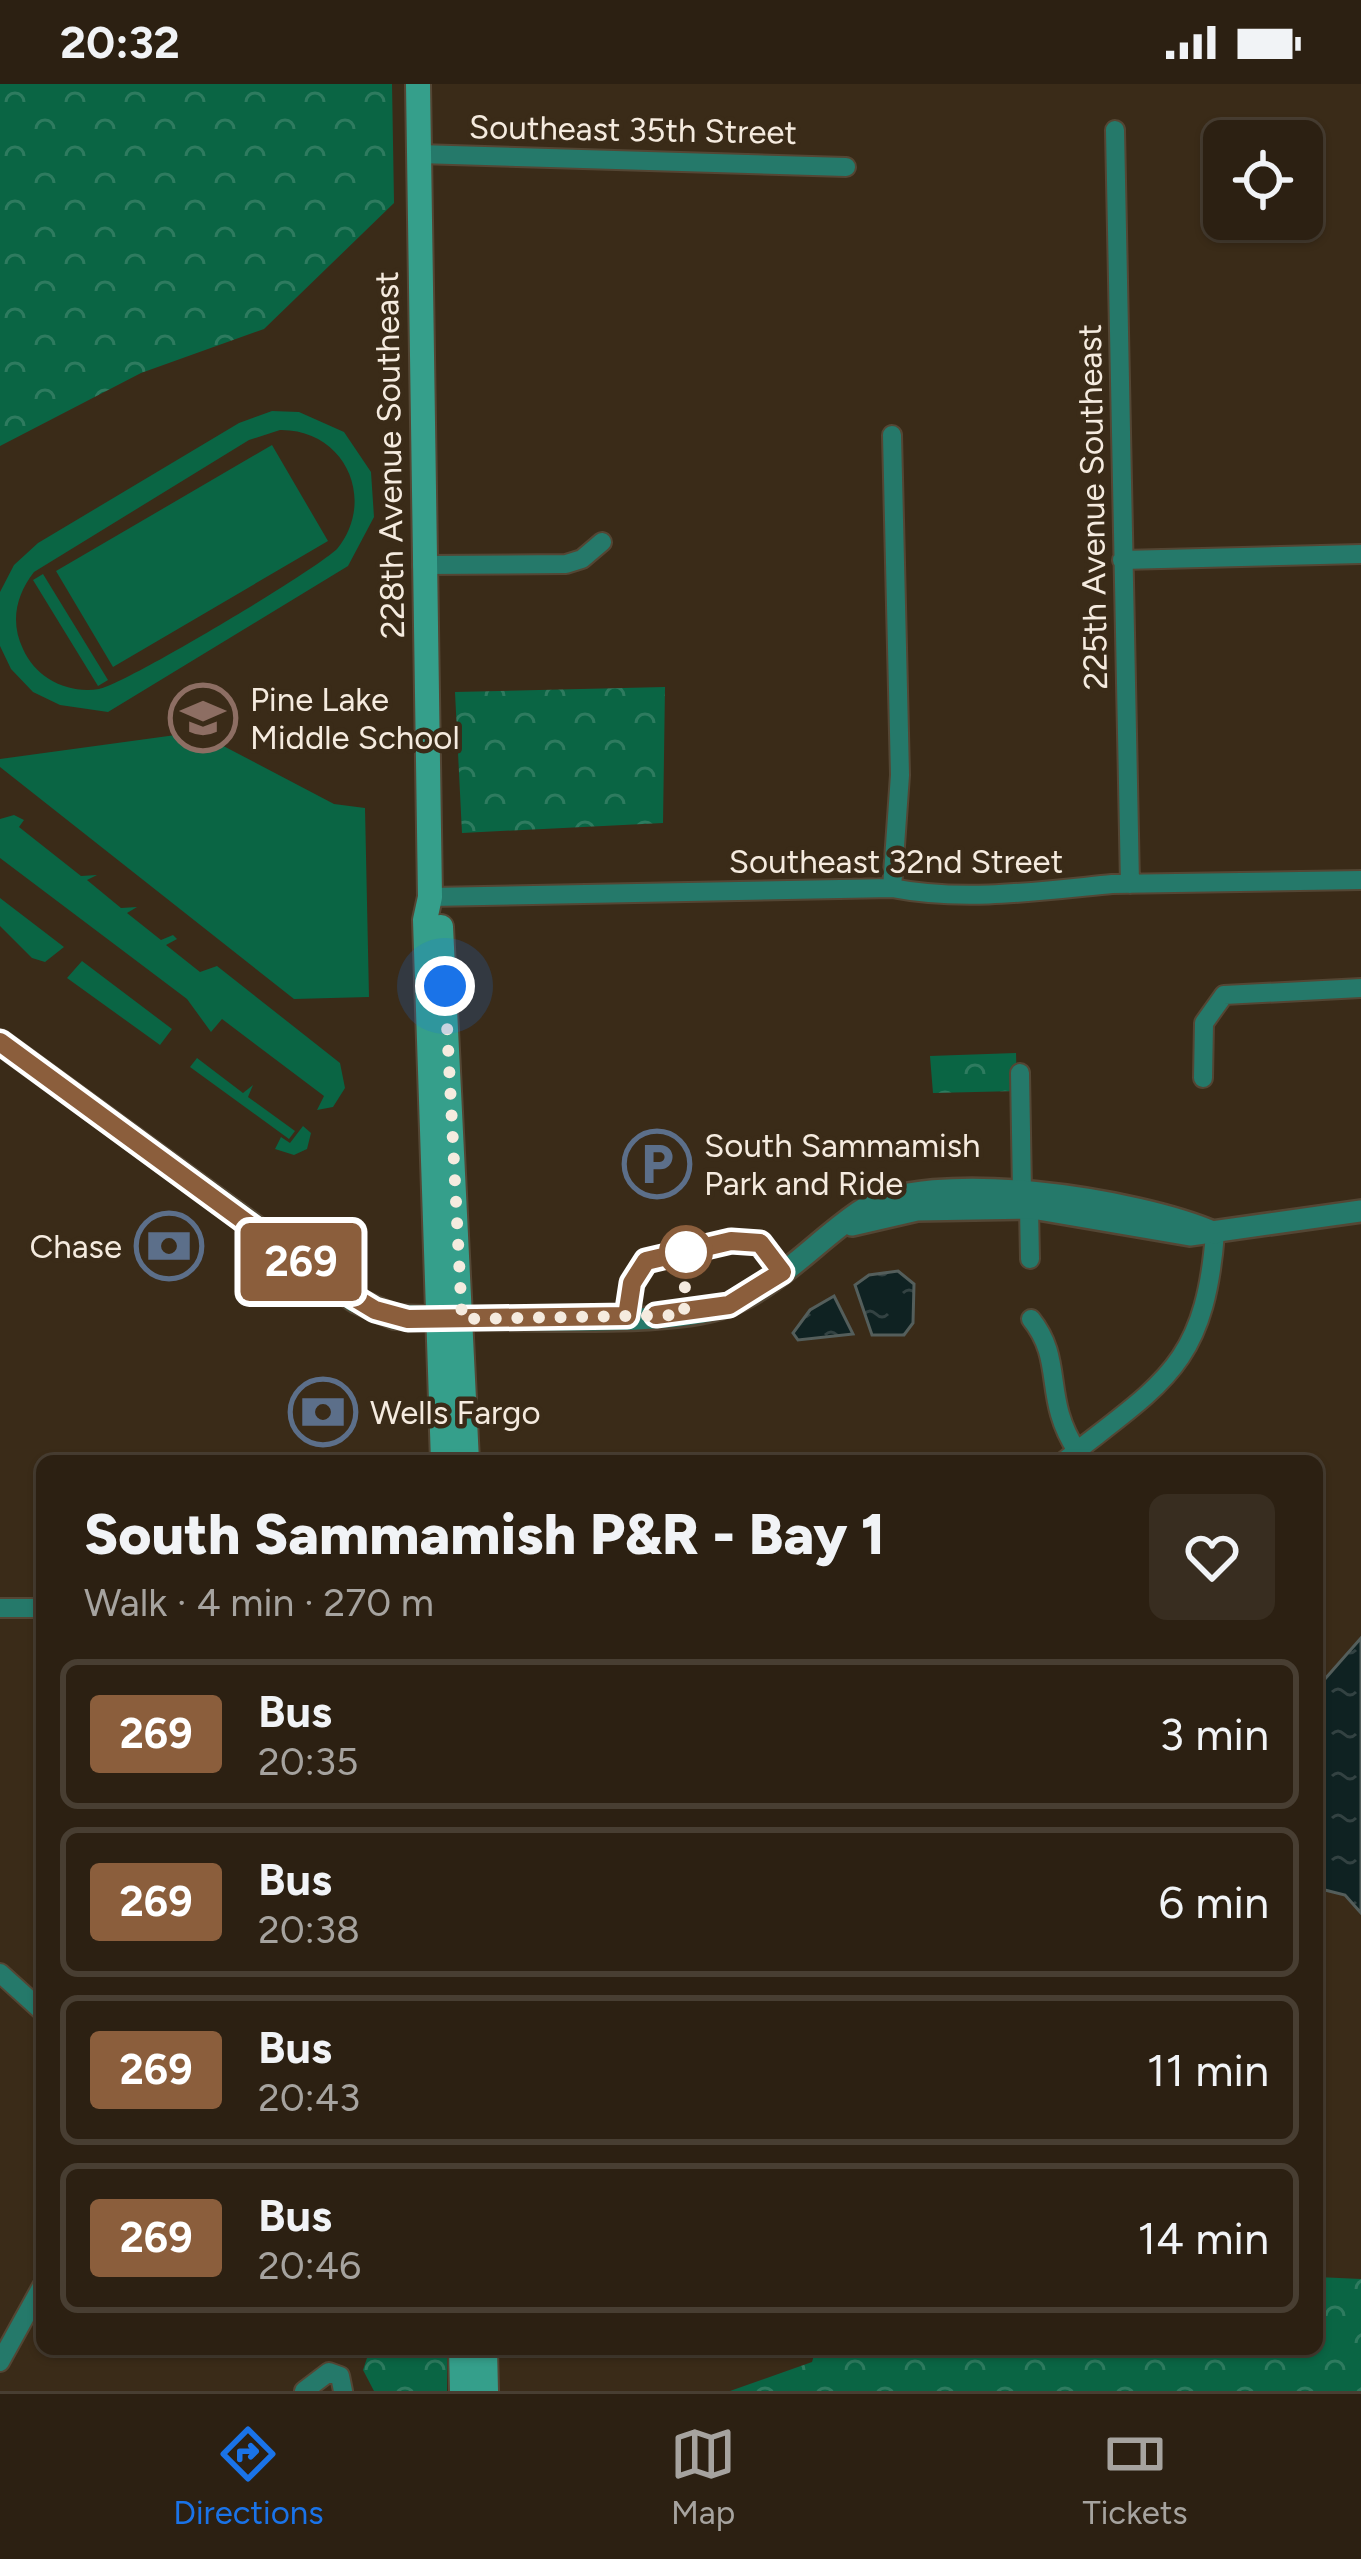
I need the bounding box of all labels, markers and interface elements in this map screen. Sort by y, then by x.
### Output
text: 20:32 [60,15,180,69]
street label: Southeast 35th Street [469,107,797,152]
map controls [1203,120,1323,240]
button: locate [1203,120,1323,240]
street label: 228th Avenue Southeast [367,271,412,639]
street label: 225th Avenue Southeast [1070,324,1115,690]
place label: Pine Lake Middle School [250,680,460,757]
school or university icon: Pine Lake Middle School [168,683,238,753]
street label: Southeast 32nd Street [729,842,1063,881]
your location [415,956,475,1016]
place label: South Sammamish Park and Ride [704,1126,980,1203]
parking icon: South Sammamish Park and Ride [622,1129,692,1199]
bank icon: Chase [134,1211,204,1281]
line badge: 269 [232,1223,370,1301]
place label: Chase [30,1227,122,1266]
unlabelled marker [661,1227,711,1277]
text: 269 [264,1236,338,1287]
bank icon: Wells Fargo [288,1377,358,1447]
place label: Wells Fargo [370,1393,541,1432]
button: heart [1149,1494,1275,1620]
text: South Sammamish P&R - Bay 1 [84,1500,885,1568]
text: Walk · 4 min · 270 m [84,1579,434,1626]
text: Bus [258,1684,332,1738]
text: 3 min [1160,1707,1269,1761]
text: 269 [119,1708,193,1759]
text: 20:35 [258,1738,358,1785]
text: Bus [258,1852,332,1906]
text: 6 min [1159,1875,1269,1929]
text: 269 [119,1876,193,1927]
text: 20:38 [258,1906,360,1953]
text: Bus [258,2020,332,2074]
text: 11 min [1147,2043,1269,2097]
text: 269 [119,2044,193,2095]
text: 20:43 [258,2074,360,2121]
text: Bus [258,2188,332,2242]
text: 14 min [1138,2211,1269,2265]
text: 269 [119,2212,193,2263]
text: 20:46 [258,2242,361,2289]
tab: Directions [173,2421,324,2532]
tab: Map [670,2421,736,2532]
tab: Tickets [1083,2421,1188,2532]

